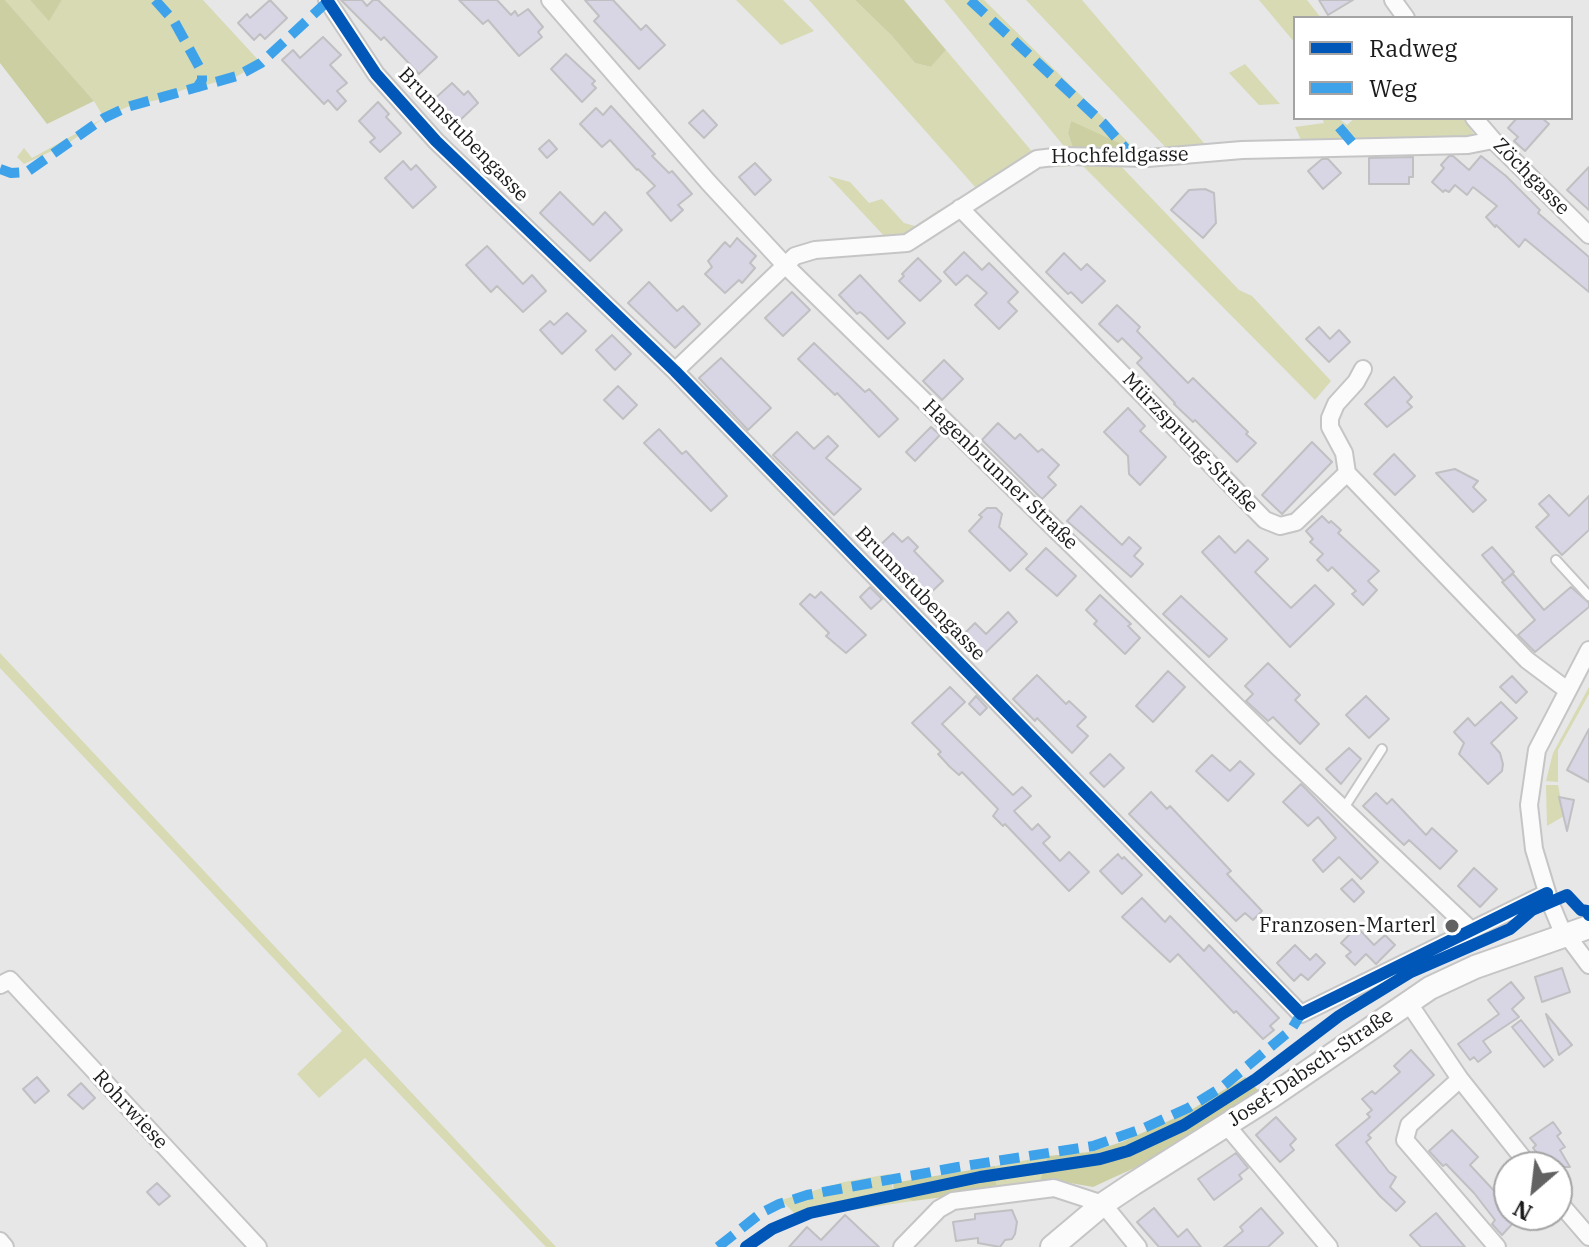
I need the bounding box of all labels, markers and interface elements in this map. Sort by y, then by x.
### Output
legend [1293,16,1573,120]
text: Radweg [1369,32,1457,64]
street label: Brunnstubengasse [393,63,533,207]
text: Weg [1369,72,1417,104]
street label: Zöchgasse [1488,134,1574,220]
street label: Hochfeldgasse [1051,143,1189,169]
street label: Mürzsprung-Straße [1117,368,1263,518]
street label: Hagenbrunner Straße [917,395,1083,555]
street label: Brunnstubengasse [850,522,990,666]
place label: Franzosen-Marterl [1259,914,1436,938]
marker: Franzosen-Marterl [1443,917,1461,935]
street label: Josef-Dabsch-Straße [1224,1004,1398,1132]
street label: Rohrwiese [87,1065,173,1155]
north arrow [1493,1151,1573,1231]
text: N [1508,1194,1537,1228]

